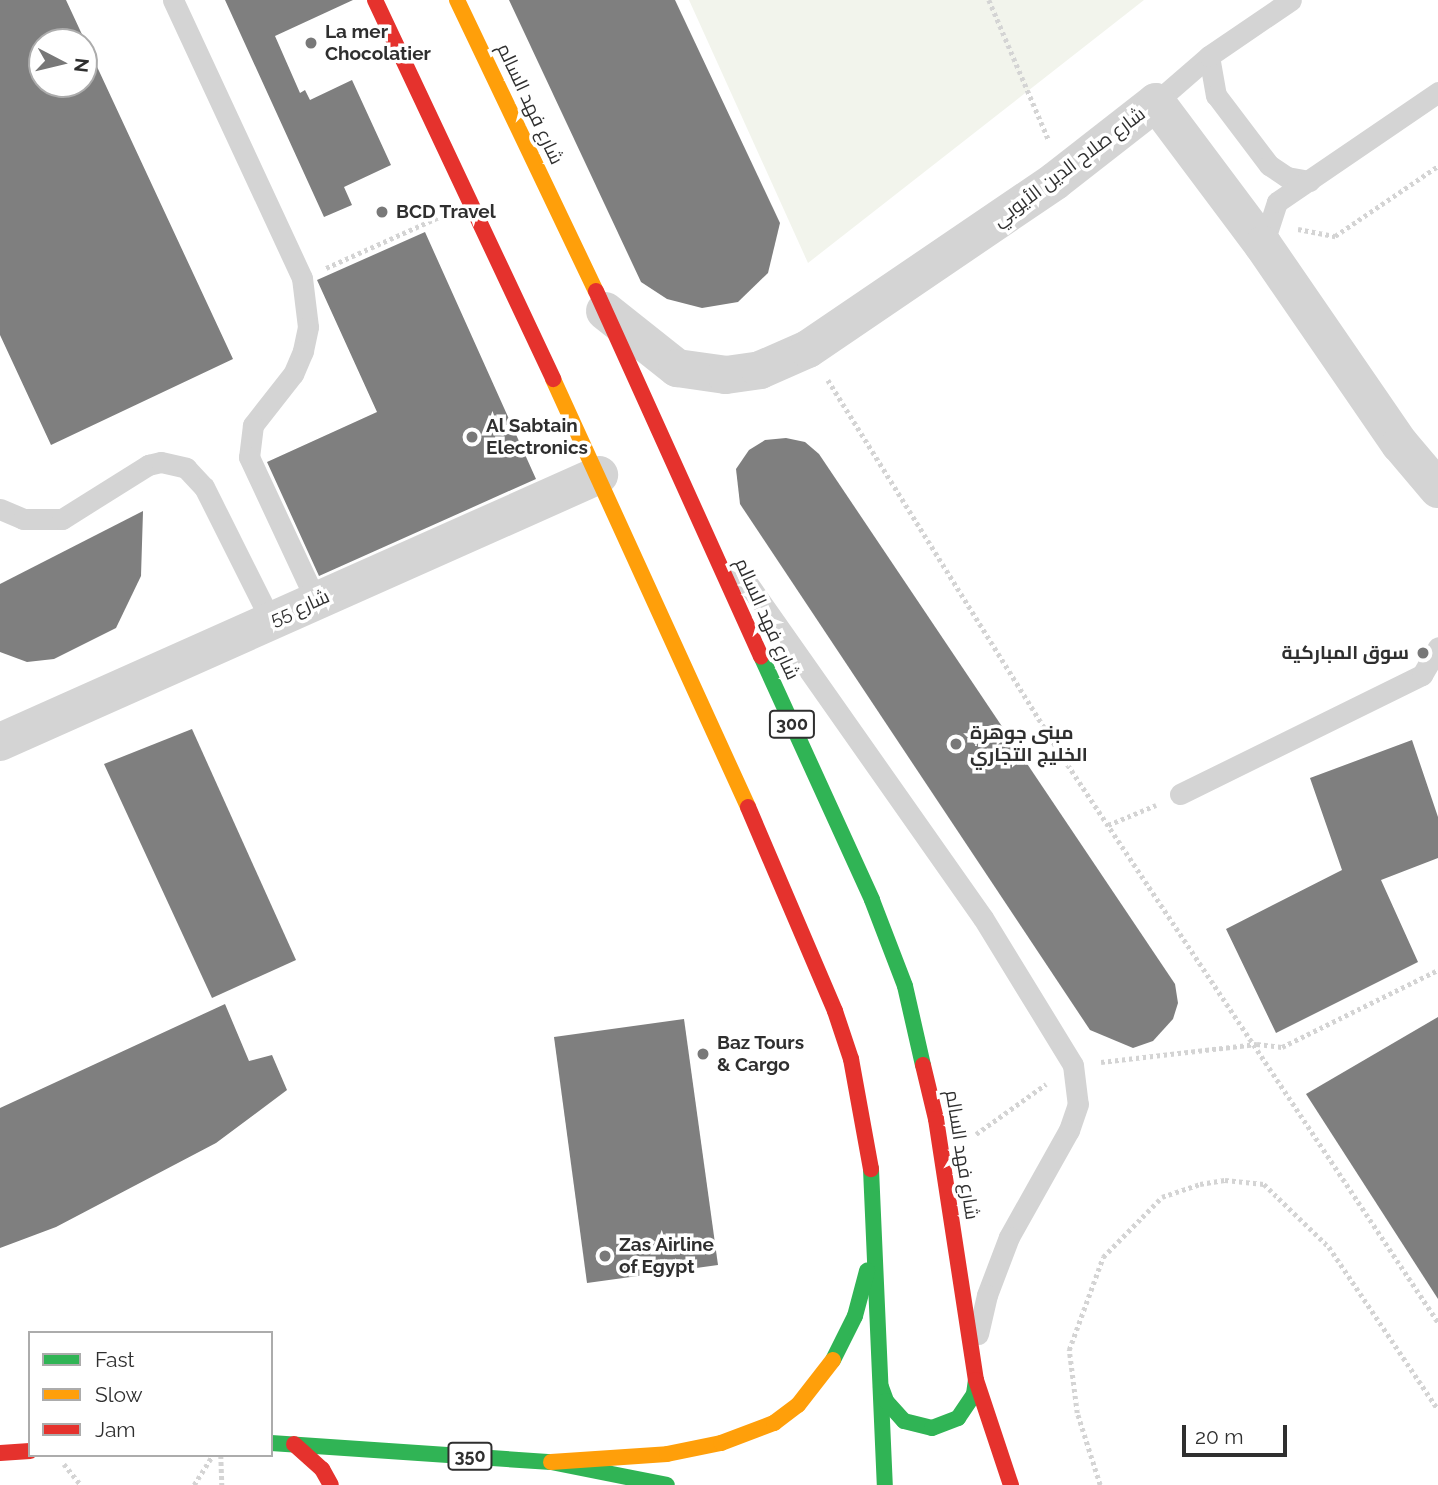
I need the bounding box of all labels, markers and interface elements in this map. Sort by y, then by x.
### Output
place label: La mer Chocolatier [325,21,431,65]
north arrow [28,28,98,98]
marker: La mer Chocolatier [303,35,319,51]
street label: شارع فهد السالم [492,40,568,168]
text: N [70,57,94,74]
street label: شارع صلاح الدين الأيوبي [988,102,1150,232]
place label: BCD Travel [396,201,496,223]
marker: BCD Travel [374,204,390,220]
place label: Al Sabtain Electronics [486,415,588,459]
marker: Al Sabtain Electronics [464,429,480,445]
street label: شارع فهد السالم [730,555,804,683]
street label: شارع 55 [267,585,333,631]
place label: سوق المباركية [1282,642,1409,664]
marker: سوق المباركية [1415,645,1431,661]
road number: 300 [768,710,816,738]
place label: مبنى جوهرة الخليج التجاري [970,722,1088,766]
marker: مبنى جوهرة الخليج التجاري [948,736,964,752]
place label: Baz Tours & Cargo [717,1032,805,1076]
marker: Baz Tours & Cargo [695,1046,711,1062]
street label: شارع فهد السالم [941,1089,983,1221]
place label: Zas Airline of Egypt [619,1234,714,1278]
marker: Zas Airline of Egypt [597,1248,613,1264]
legend [28,1331,273,1457]
text: Fast [95,1347,135,1372]
text: Slow [95,1382,143,1407]
scale bar [1186,1412,1291,1456]
text: Jam [95,1417,136,1442]
text: 20 m [1195,1424,1243,1449]
road number: 350 [447,1442,493,1470]

